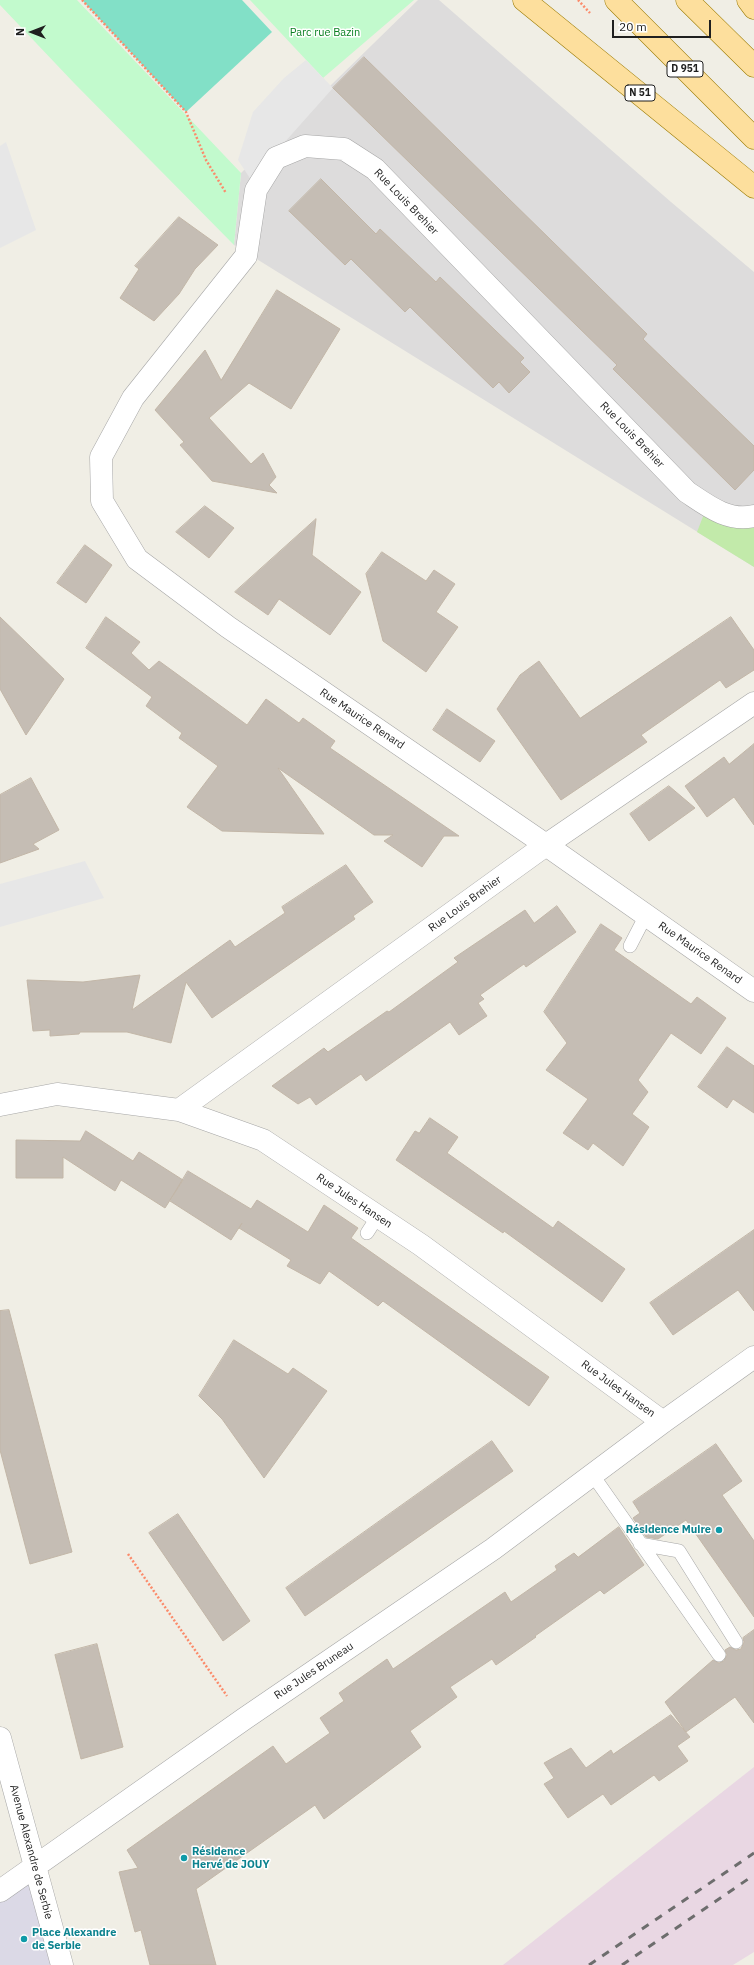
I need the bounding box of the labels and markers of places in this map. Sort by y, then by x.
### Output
place label: Résidence Muire [626,1523,711,1537]
marker: Résidence Muire [714,1525,724,1535]
place label: Résidence Hervé de JOUY [192,1845,270,1871]
marker: Résidence Hervé de JOUY [179,1853,189,1863]
place label: Place Alexandre de Serbie [32,1926,116,1952]
marker: Place Alexandre de Serbie [19,1934,29,1944]

